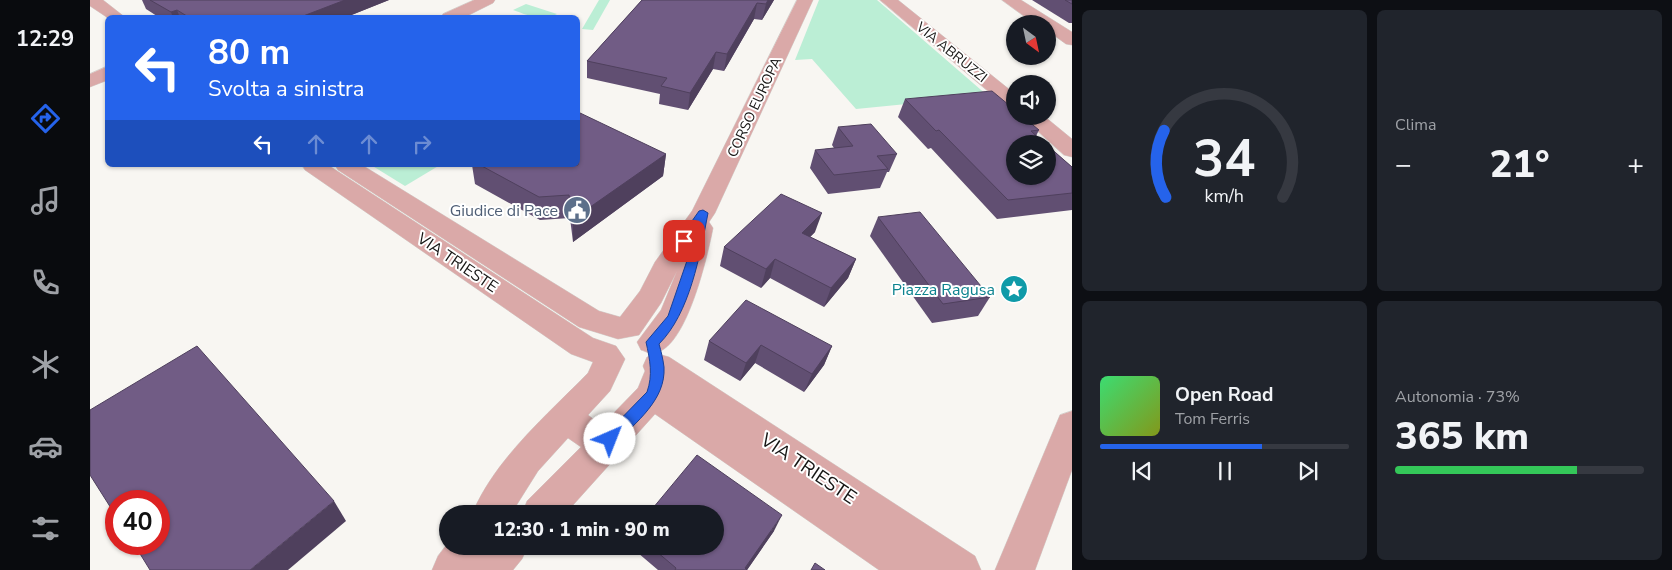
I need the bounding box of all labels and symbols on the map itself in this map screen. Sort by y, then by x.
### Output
north arrow [1006,15,1056,65]
street label: VIA ABRUZZI [911,17,991,87]
street label: CORSO EUROPA [723,54,786,160]
public building icon: Giudice di Pace [562,195,592,225]
place label: Giudice di Pace [450,200,558,222]
pin [663,220,705,262]
street label: VIA TRIESTE [412,227,502,298]
place icon: Piazza Ragusa [999,274,1029,304]
place label: Piazza Ragusa [892,279,995,301]
position arrow [583,412,635,464]
street label: VIA TRIESTE [755,427,862,511]
speed limit sign: 40 [105,490,170,555]

